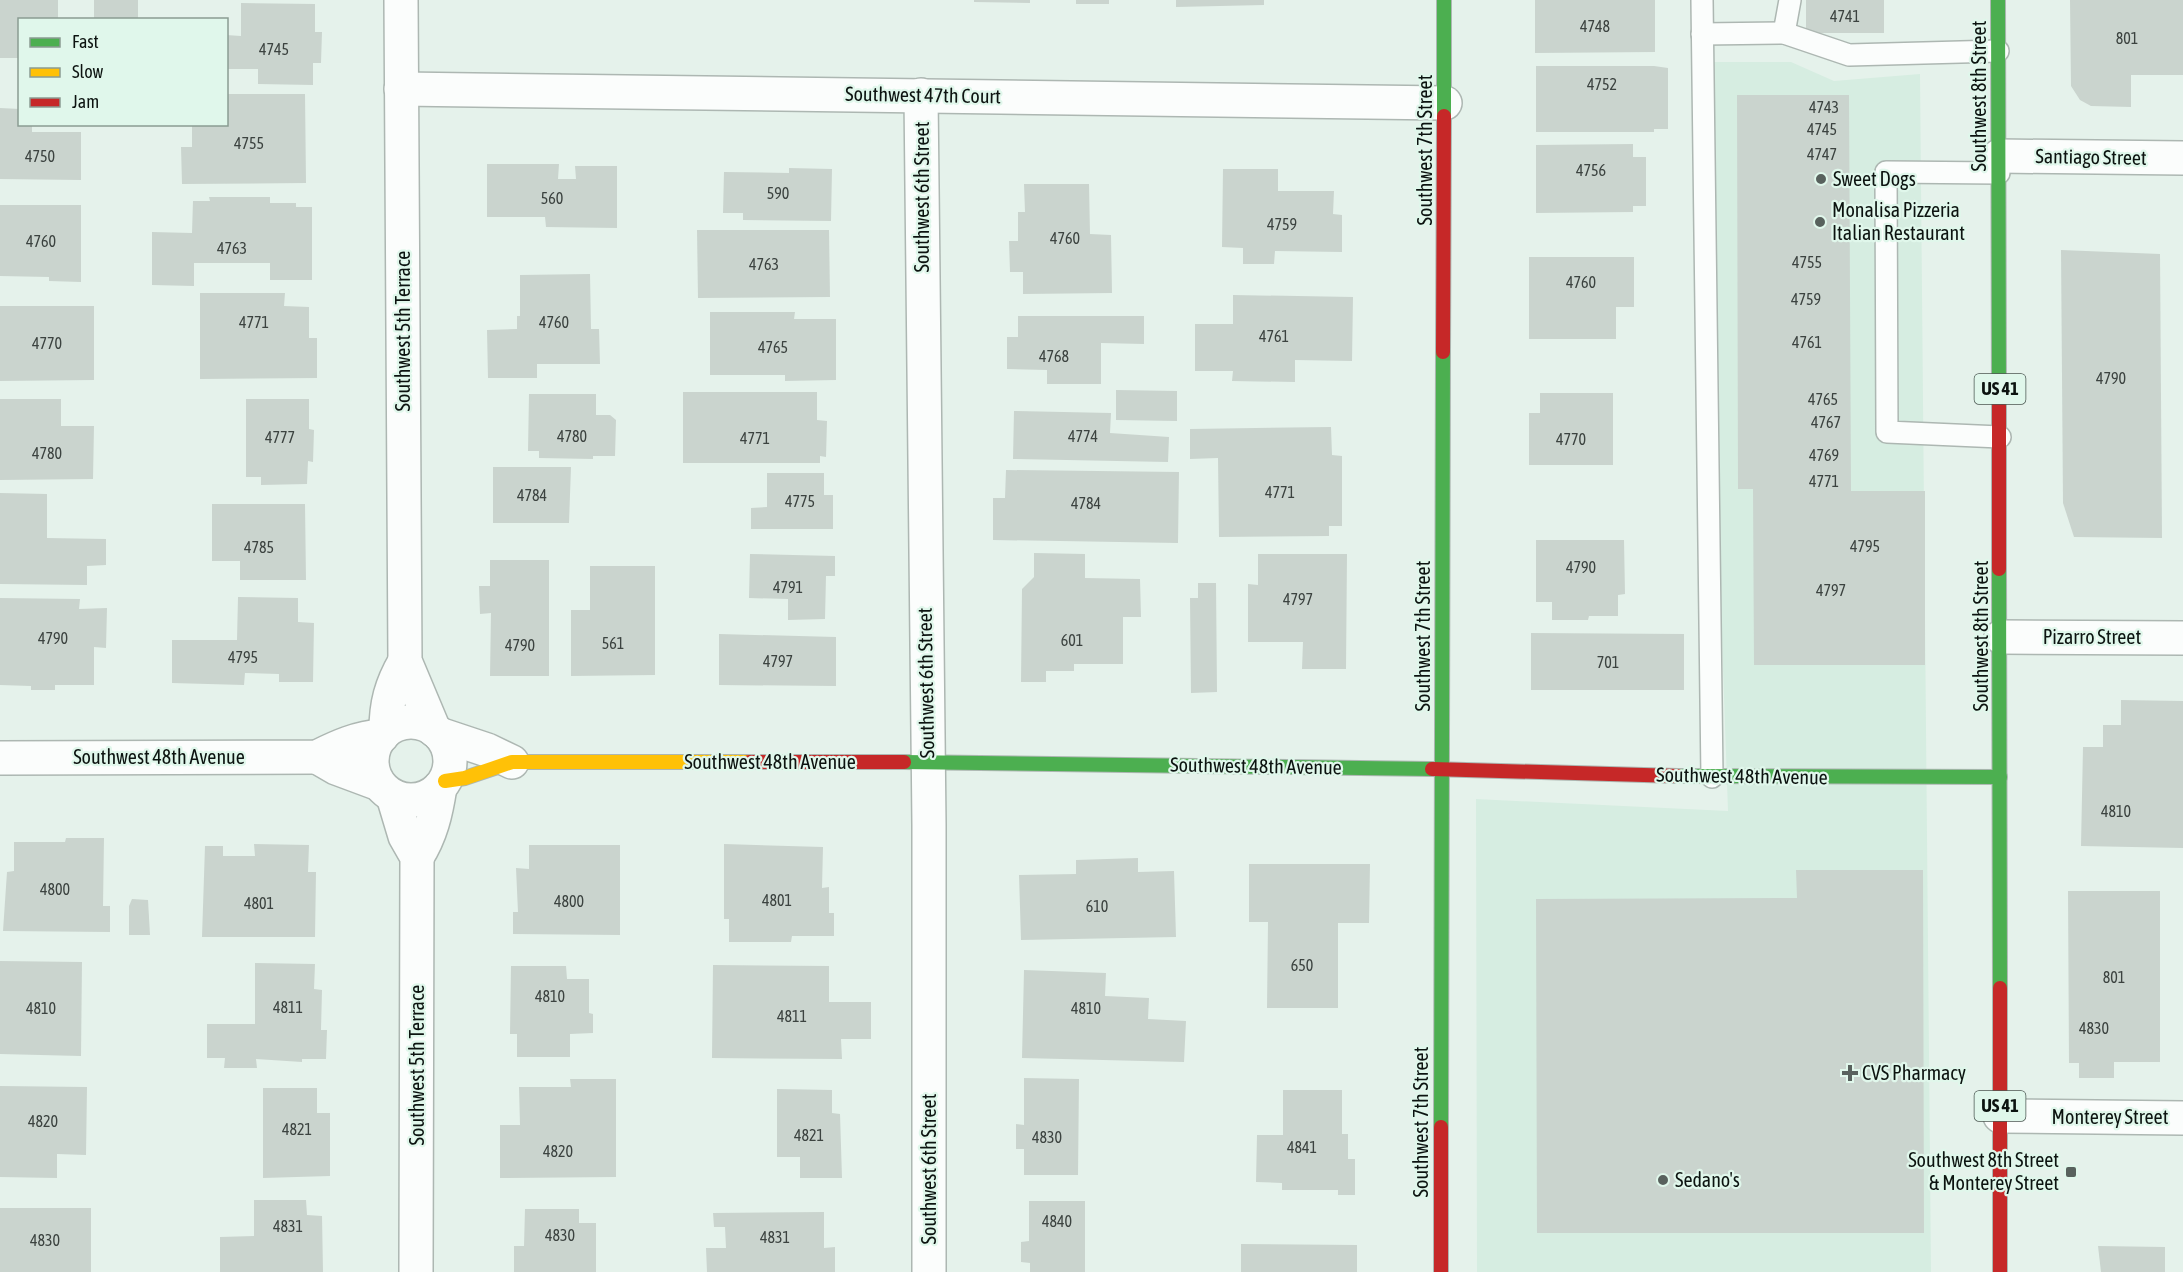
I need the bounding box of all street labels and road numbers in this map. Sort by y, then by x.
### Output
street label: Southwest 8th Street [1967,20,1990,171]
street label: Southwest 7th Street [1413,74,1436,225]
street label: Southwest 47th Court [845,82,1001,107]
street label: Southwest 6th Street [910,121,933,272]
street label: Santiago Street [2035,144,2147,169]
street label: Southwest 5th Terrace [391,251,414,411]
road number: US 41 [1974,374,2026,404]
street label: Southwest 7th Street [1411,560,1434,711]
street label: Southwest 8th Street [1969,560,1992,711]
street label: Southwest 6th Street [913,607,938,759]
street label: Pizarro Street [2043,625,2141,648]
street label: Southwest 48th Avenue [73,745,245,768]
street label: Southwest 48th Avenue [684,750,856,773]
street label: Southwest 48th Avenue [1170,753,1342,778]
street label: Southwest 48th Avenue [1656,763,1828,788]
street label: Southwest 5th Terrace [405,985,428,1145]
street label: Southwest 7th Street [1409,1046,1432,1197]
road number: US 41 [1974,1091,2026,1121]
street label: Southwest 6th Street [917,1093,940,1244]
street label: Monterey Street [2052,1105,2169,1128]

